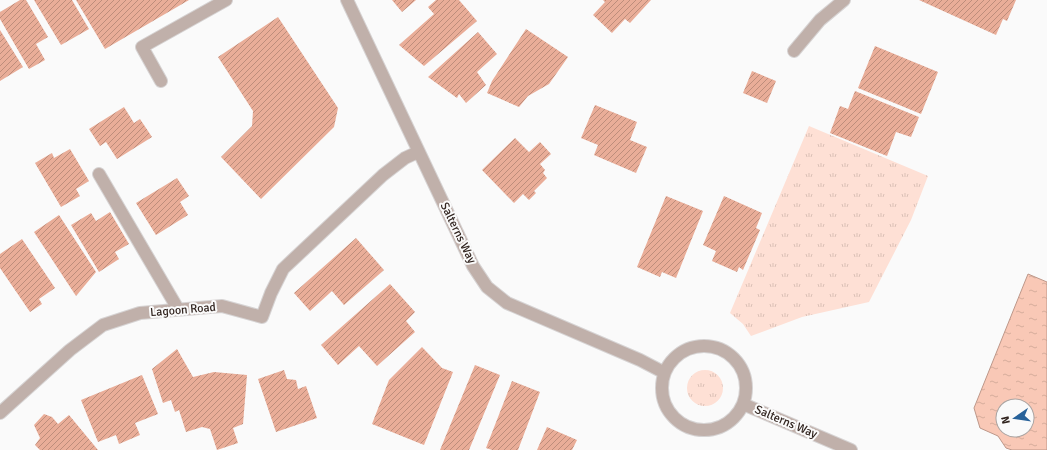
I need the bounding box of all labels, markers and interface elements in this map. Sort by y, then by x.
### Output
street label: Salterns Way [437,200,479,266]
street label: Lagoon Road [150,300,216,320]
north arrow [995,398,1035,438]
street label: Salterns Way [753,402,820,442]
text: N [999,415,1013,425]

